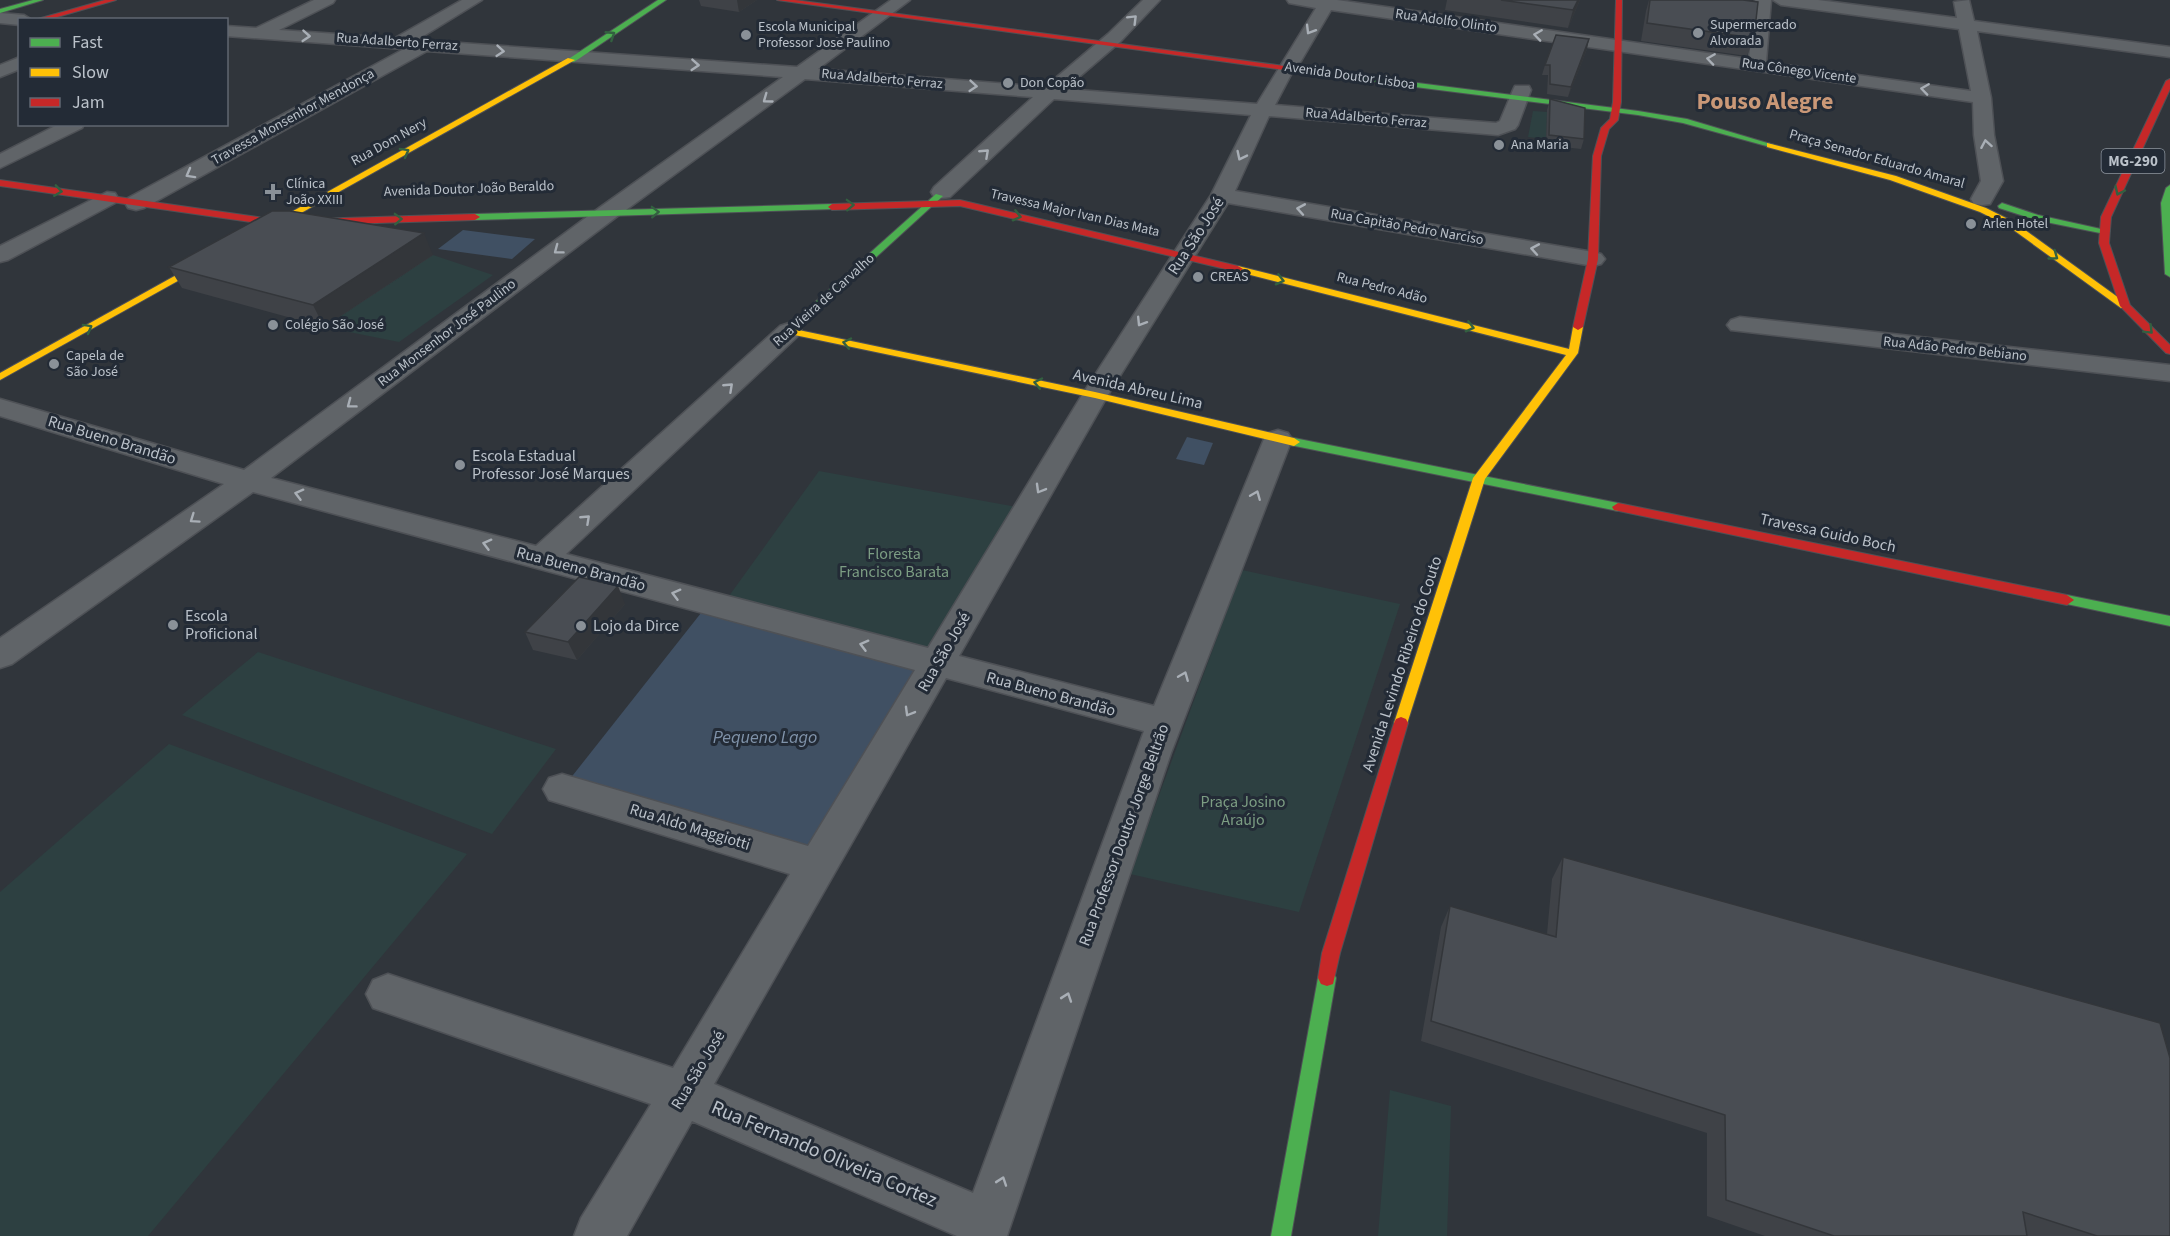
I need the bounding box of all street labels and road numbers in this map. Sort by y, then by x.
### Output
street label: Rua Adolfo Olinto [1394,4,1498,38]
street label: Rua Adalberto Ferraz [335,28,459,56]
street label: Rua Cônego Vicente [1740,53,1858,89]
street label: Avenida Doutor Lisboa [1283,57,1417,95]
street label: Travessa Monsenhor Mendonça [208,64,378,170]
street label: Rua Adalberto Ferraz [820,64,944,94]
street label: Rua Adalberto Ferraz [1304,103,1428,133]
street label: Rua Dom Nery [348,113,431,171]
street label: Praça Senador Eduardo Amaral [1787,124,1968,194]
road number: MG-290 [2102,149,2164,173]
street label: Avenida Doutor João Beraldo [383,176,555,202]
street label: Travessa Major Ivan Dias Mata [988,184,1162,242]
street label: Rua São José [1163,193,1229,279]
street label: Rua Capitão Pedro Narciso [1329,204,1485,250]
street label: Rua Vieira de Carvalho [769,249,879,351]
street label: Rua Pedro Adão [1335,267,1429,309]
street label: Rua Monsenhor José Paulino [374,274,520,392]
street label: Rua Adão Pedro Bebiano [1882,332,2028,366]
street label: Avenida Abreu Lima [1071,363,1205,415]
street label: Rua Bueno Brandão [45,410,179,470]
street label: Travessa Guido Boch [1758,508,1898,558]
street label: Rua Bueno Brandão [514,541,648,597]
street label: Avenida Levindo Ribeiro do Couto [1357,553,1447,775]
street label: Rua São José [912,608,976,696]
street label: Rua Bueno Brandão [984,666,1118,722]
street label: Rua Professor Doutor Jorge Beltrão [1074,721,1174,949]
street label: Rua Aldo Maggiotti [627,798,753,856]
street label: Rua São José [666,1026,730,1114]
street label: Rua Fernando Oliveira Cortez [707,1094,941,1214]

